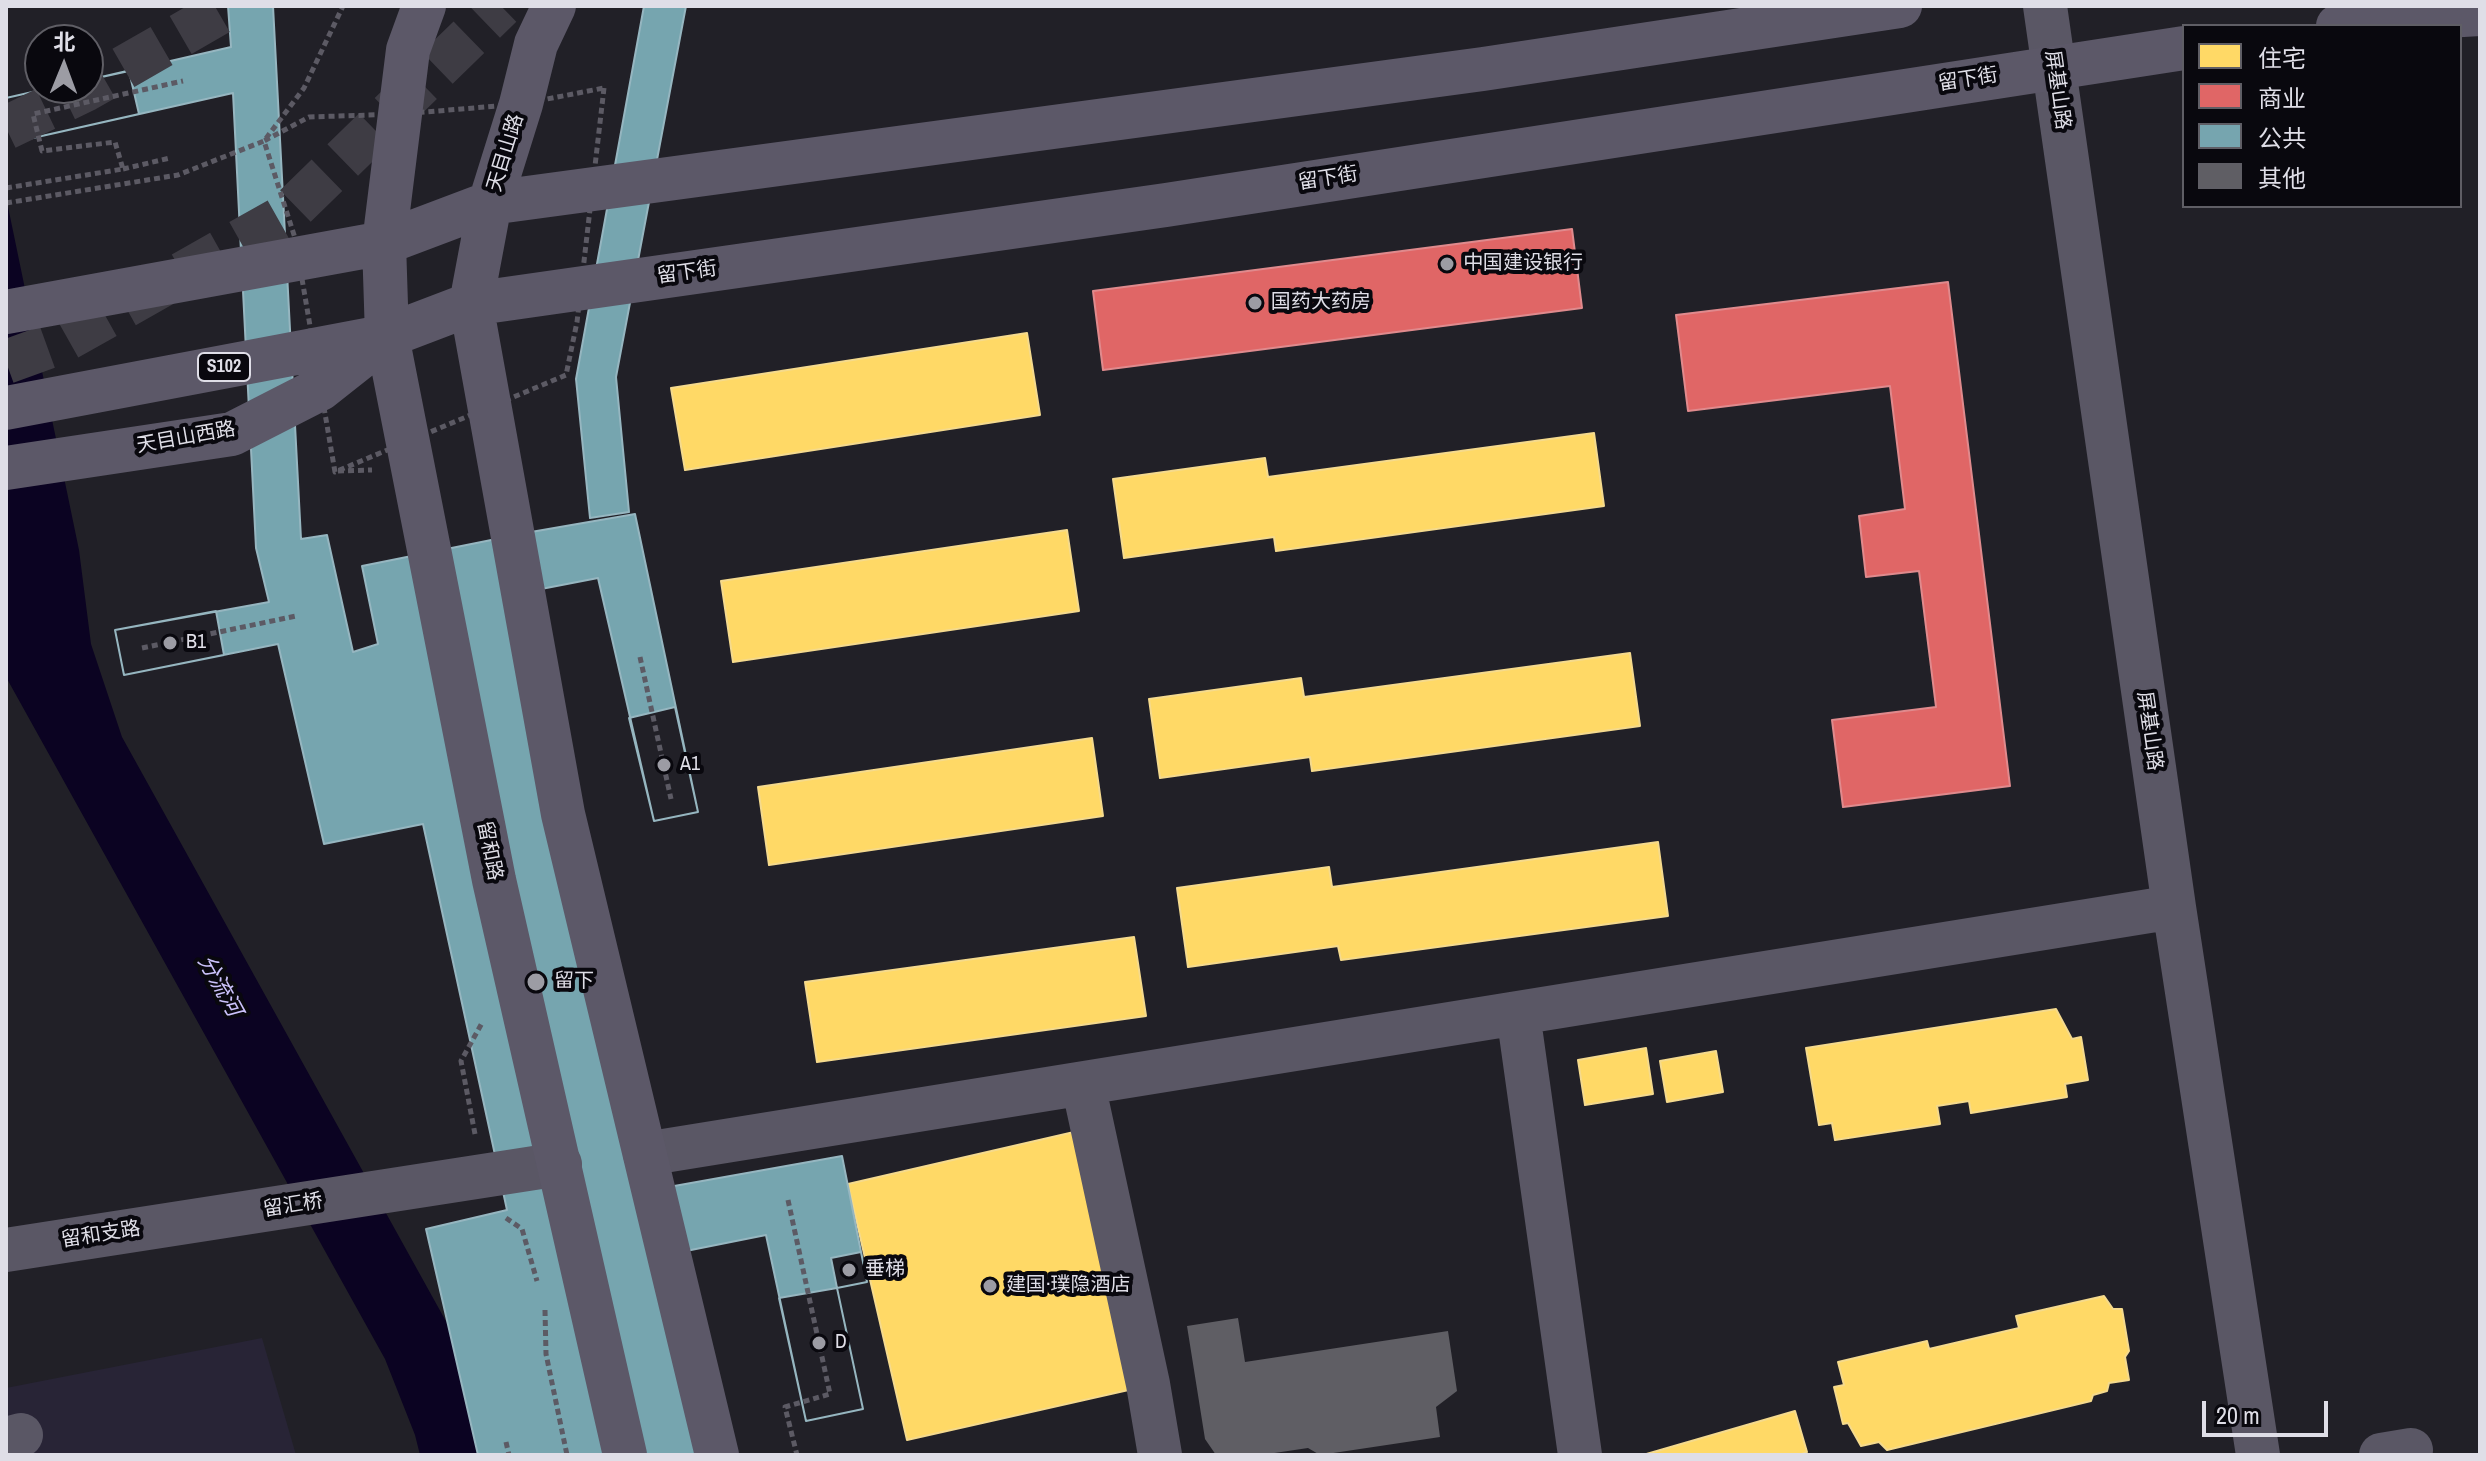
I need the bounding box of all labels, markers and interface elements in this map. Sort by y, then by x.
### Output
north arrow [24,24,104,104]
legend [2182,24,2462,208]
text: 北 [53,27,76,57]
text: 住宅 [2258,42,2306,74]
street label: 屏基山路 [2040,49,2074,131]
street label: 留下街 [1936,63,2000,97]
text: 商业 [2258,82,2306,114]
street label: 天目山路 [483,111,529,195]
text: 公共 [2258,122,2306,154]
street label: 留下街 [1296,162,1360,196]
text: 其他 [2258,162,2306,194]
place label: 中国建设银行 [1463,252,1583,276]
marker: 中国建设银行 [1438,255,1456,273]
street label: 留下街 [656,257,718,289]
place label: 国药大药房 [1271,291,1371,315]
marker: 国药大药房 [1246,294,1264,312]
road number: S102 [198,353,250,381]
street label: 天目山西路 [135,417,237,459]
place label: B1 [186,631,206,655]
marker: B1 [161,634,179,652]
street label: 屏基山路 [2132,690,2166,772]
place label: A1 [680,753,700,777]
marker: A1 [655,756,673,774]
street label: 留和路 [471,819,507,883]
water label: 分流河 [191,951,247,1021]
place label: 留下 [554,970,594,994]
marker: 留下 [525,971,547,993]
street label: 留汇桥 [261,1189,325,1223]
street label: 留和支路 [60,1217,142,1253]
place label: 垂梯 [865,1258,905,1282]
marker: 垂梯 [840,1261,858,1279]
place label: 建国·璞隐酒店 [1006,1274,1131,1298]
marker: 建国·璞隐酒店 [981,1277,999,1295]
place label: D [835,1331,847,1355]
marker: D [810,1334,828,1352]
scale bar [2206,1385,2332,1435]
text: 20 m [2216,1399,2260,1431]

